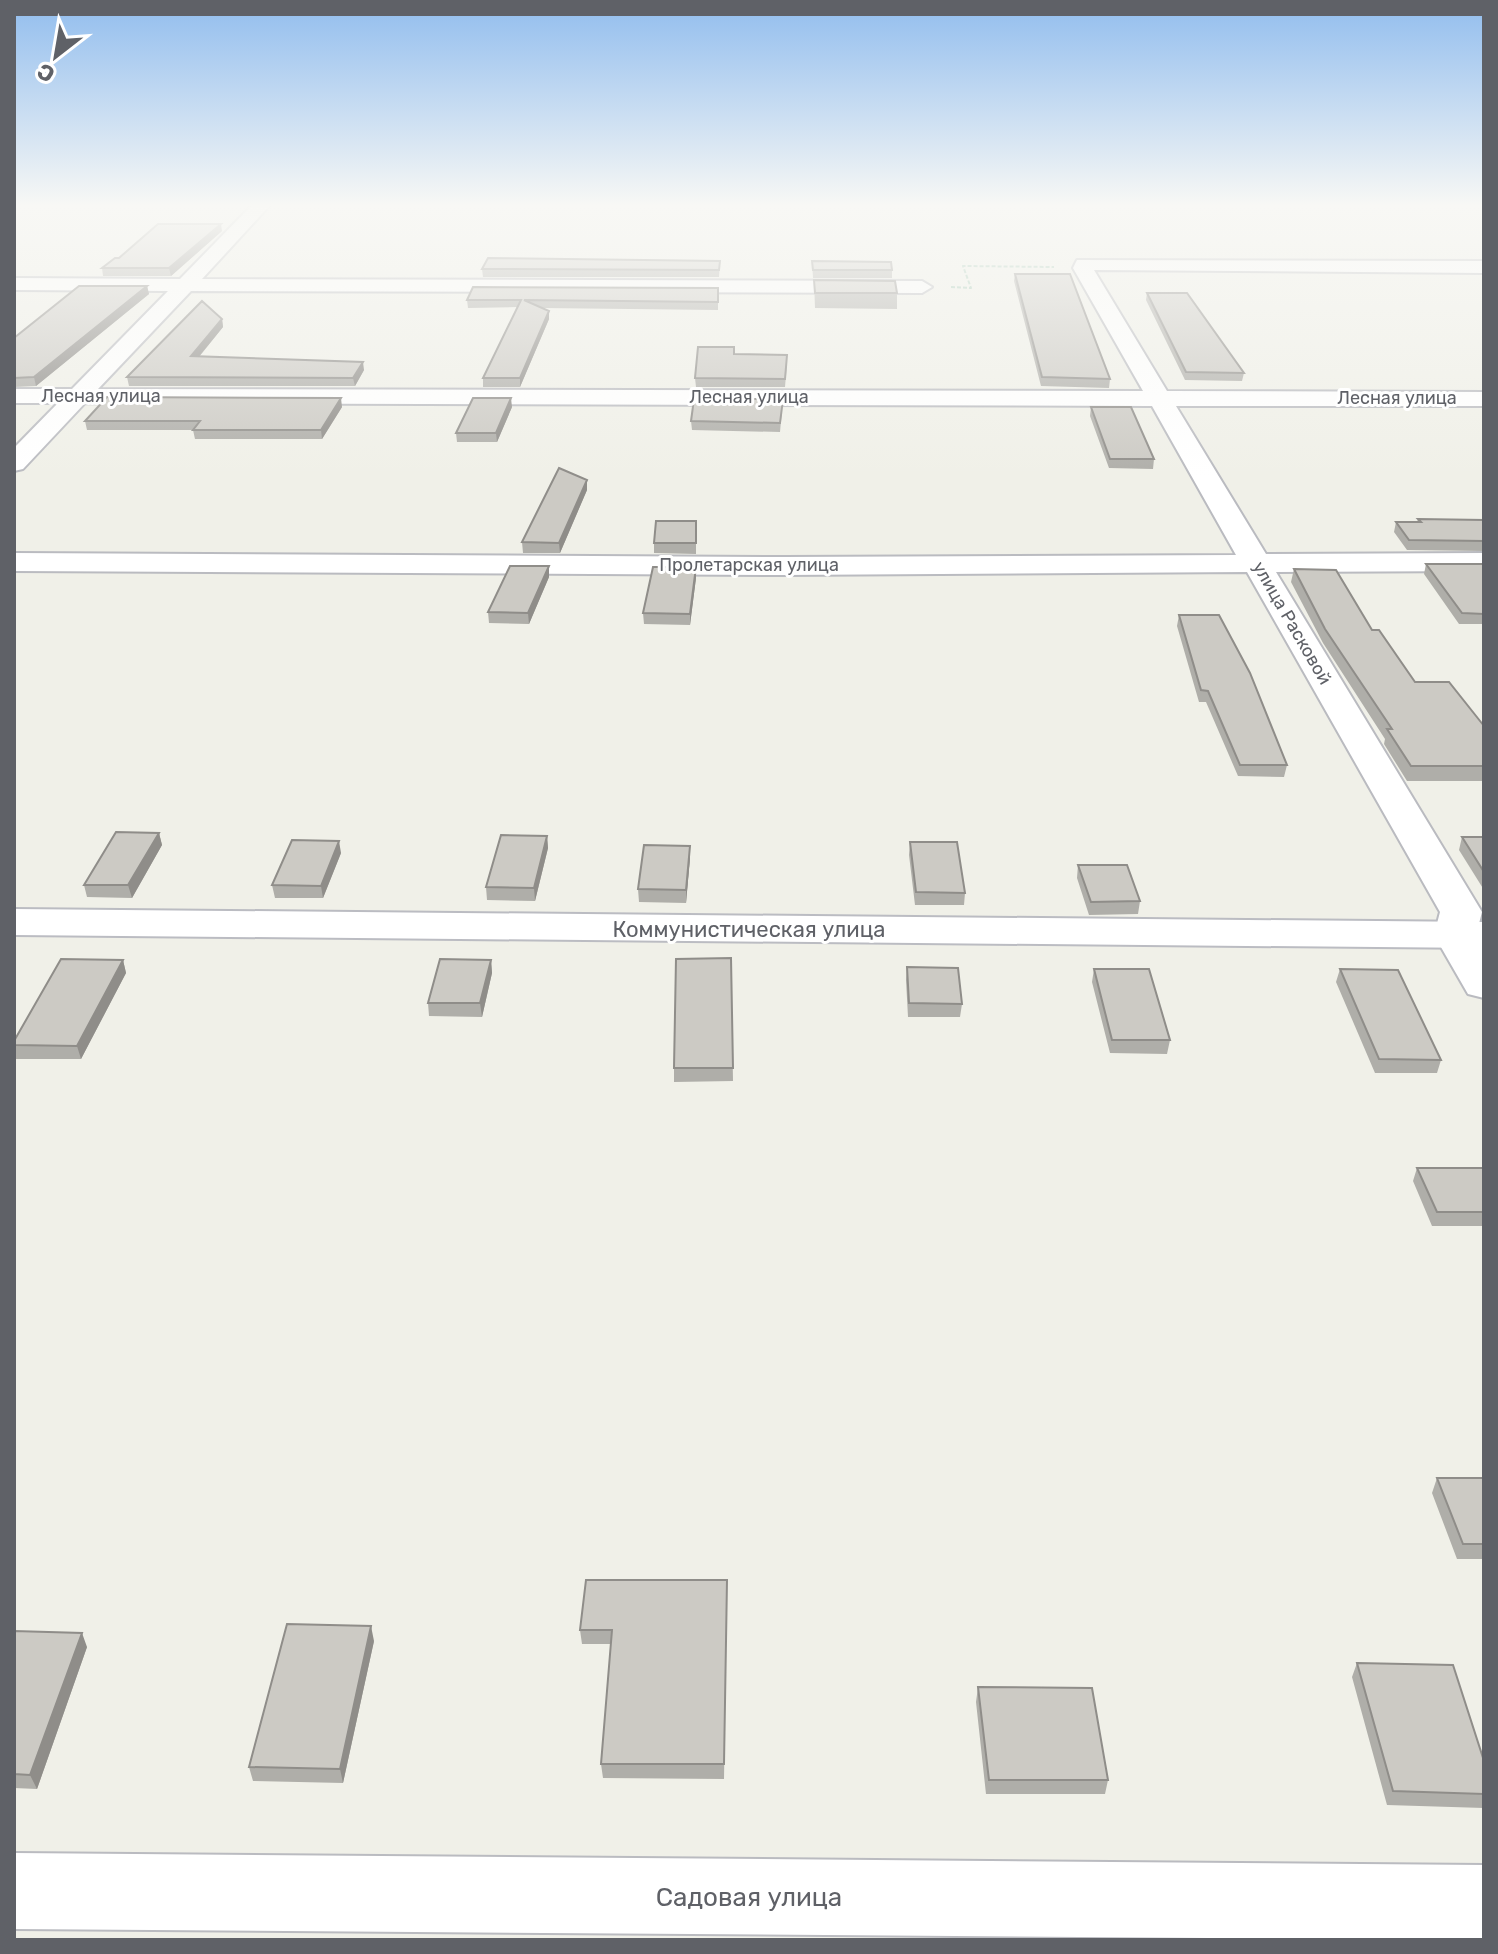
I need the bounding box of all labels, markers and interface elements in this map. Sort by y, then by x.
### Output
north arrow [16,16,96,96]
text: С [32,57,60,88]
street label: Лесная улица [41,385,161,407]
street label: Лесная улица [689,386,809,408]
street label: Лесная улица [1337,387,1457,409]
street label: Пролетарская улица [659,554,839,576]
street label: улица Расковой [1248,558,1336,688]
street label: Коммунистическая улица [613,916,885,943]
street label: Садовая улица [656,1882,842,1913]

